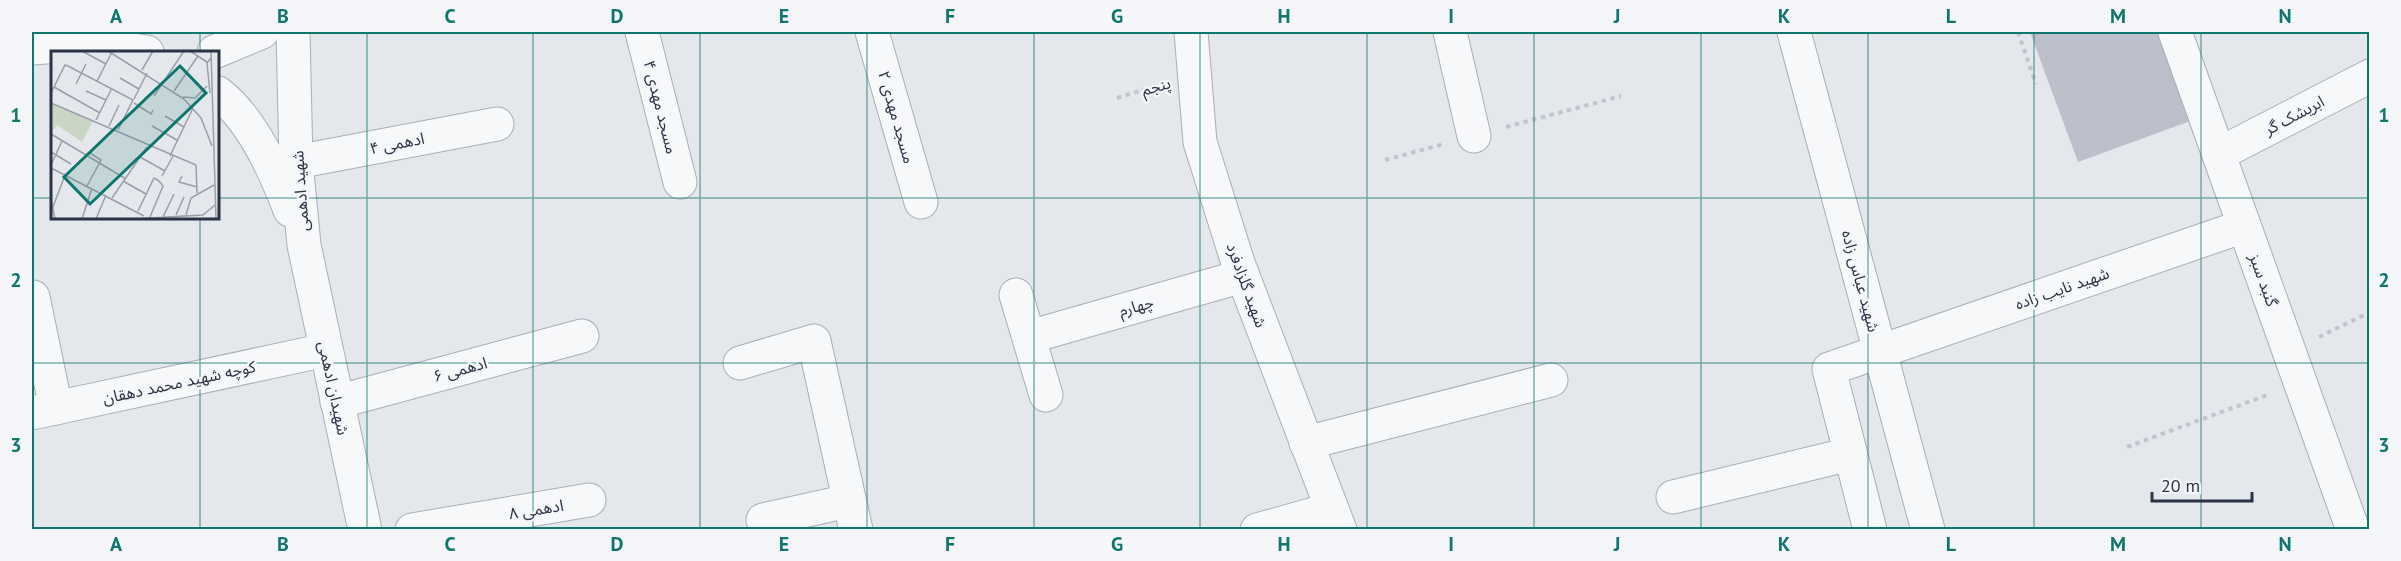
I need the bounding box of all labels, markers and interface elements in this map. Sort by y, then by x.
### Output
text: A [110,3,123,29]
text: B [277,3,289,29]
text: C [444,3,456,29]
text: D [611,3,624,29]
text: E [779,3,789,29]
text: F [945,3,955,29]
text: G [1111,3,1123,29]
text: H [1277,3,1291,29]
text: I [1448,3,1454,29]
text: J [1613,3,1620,29]
text: K [1778,3,1791,29]
text: L [1946,3,1957,29]
text: M [2110,3,2126,29]
text: N [2278,3,2292,29]
inset map [51,51,219,219]
street label: مسجد مهدی ۴ [640,58,682,156]
street label: مسجد مهدی ۲ [874,68,920,166]
street label: پنجم [1139,72,1174,103]
street label: ابریشک گر [2260,91,2327,140]
text: 1 [10,102,22,128]
text: 1 [2378,102,2390,128]
street label: ادهمی ۴ [368,128,426,158]
street label: شهید ادهمی [287,150,313,232]
street label: شهید عباس زاده [1838,228,1884,334]
street label: شهید گلزادفرد [1222,240,1272,330]
street label: گنبد سبز [2245,250,2283,310]
street label: شهید نایب زاده [2012,263,2112,313]
text: 2 [10,267,22,293]
text: 2 [2378,267,2390,293]
street label: چهارم [1116,292,1156,323]
street label: شهیدان ادهمی [314,339,354,437]
street label: ادهمی ۶ [431,352,489,386]
street label: کوچه شهید محمد دهقان [101,356,258,409]
text: 3 [10,432,22,458]
text: 3 [2378,432,2390,458]
scale bar [2152,465,2252,503]
text: 20 m [2161,474,2200,497]
street label: ادهمی ۸ [507,495,565,523]
text: A [110,531,123,557]
text: B [277,531,289,557]
text: C [444,531,456,557]
text: D [611,531,624,557]
text: E [779,531,789,557]
text: F [945,531,955,557]
text: G [1111,531,1123,557]
text: H [1277,531,1291,557]
text: I [1448,531,1454,557]
text: J [1613,531,1620,557]
text: K [1778,531,1791,557]
text: L [1946,531,1957,557]
text: M [2110,531,2126,557]
text: N [2278,531,2292,557]

